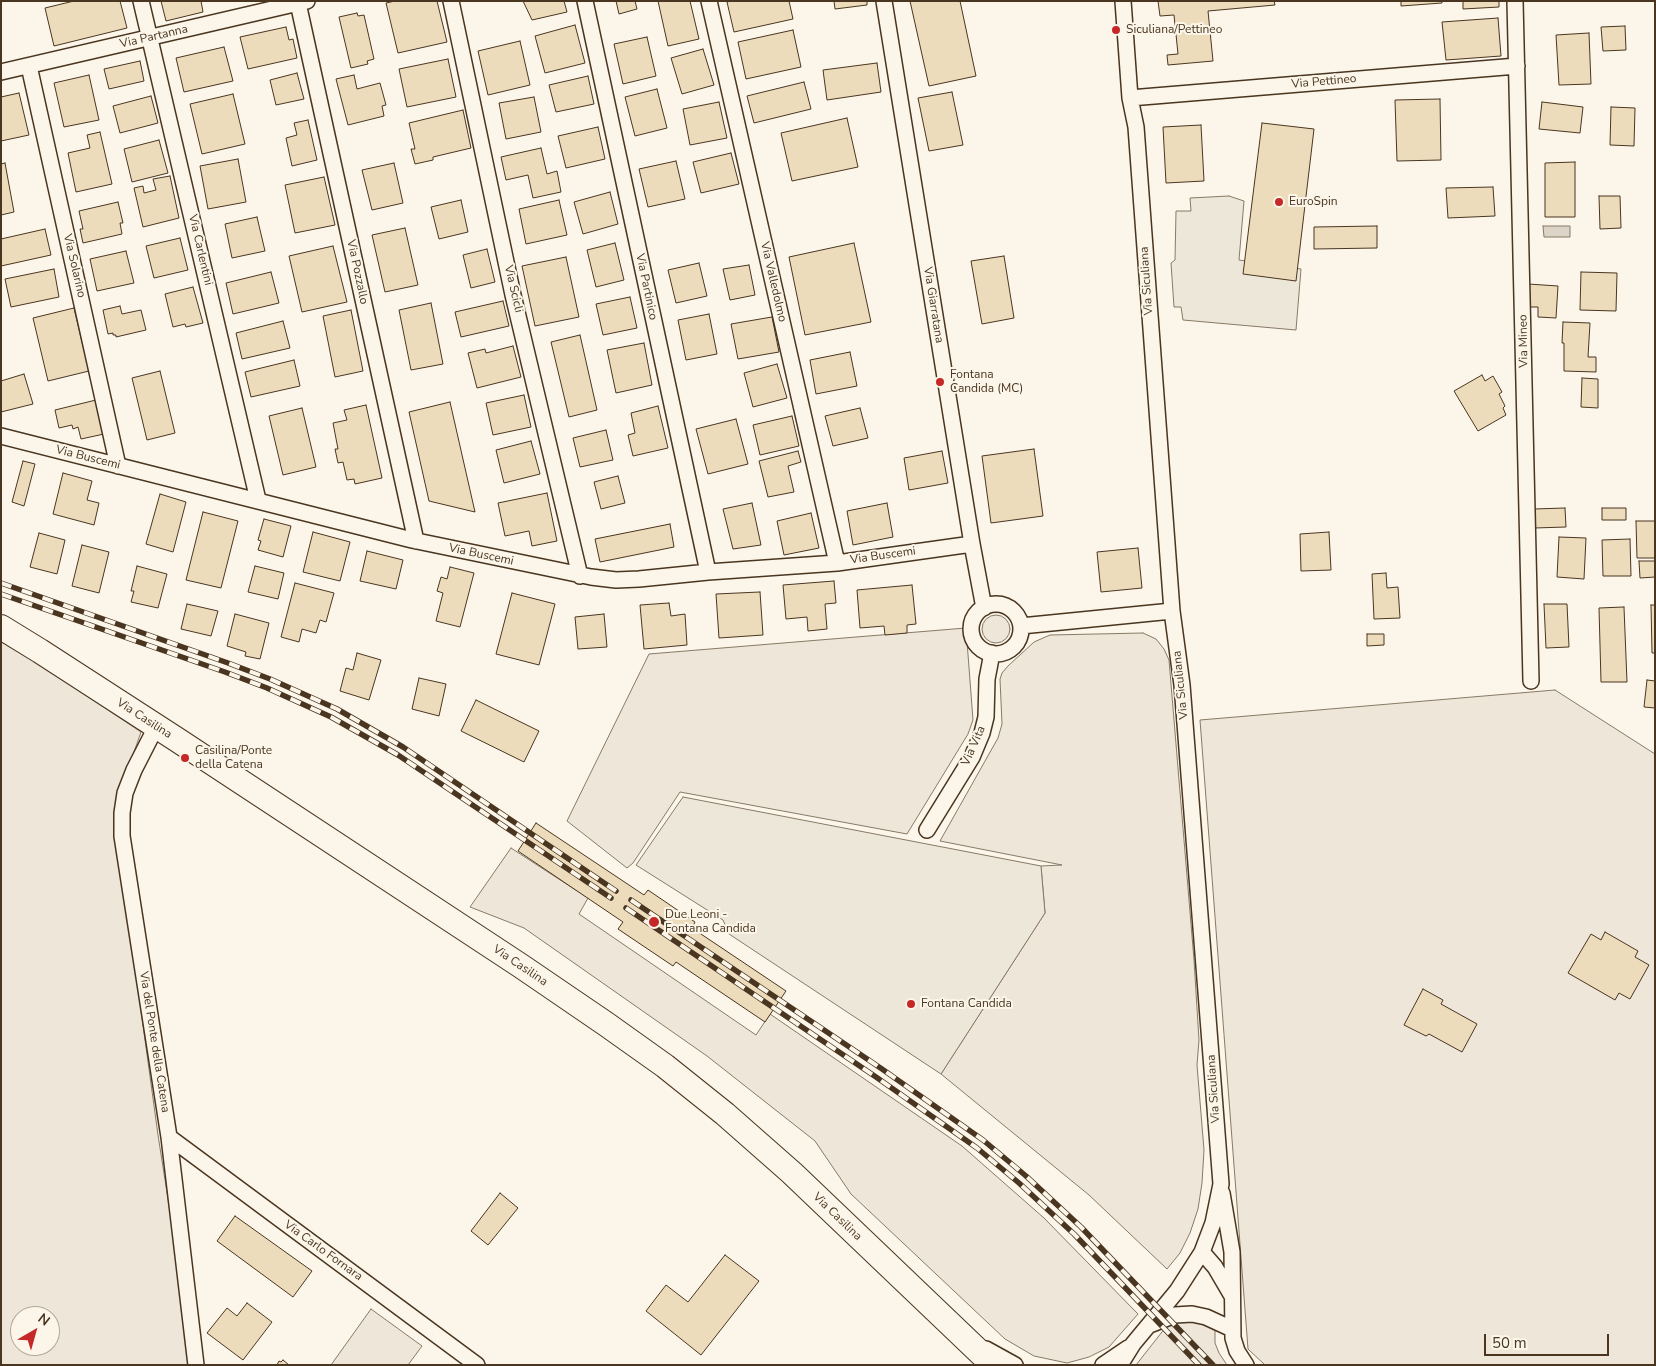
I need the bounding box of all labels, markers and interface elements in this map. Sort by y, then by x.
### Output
street label: Via Partanna [119,22,189,52]
place label: Siculiana/Pettineo [1126,23,1222,37]
marker: Siculiana/Pettineo [1110,24,1122,36]
street label: Via Pettineo [1291,72,1357,92]
place label: EuroSpin [1289,195,1338,209]
marker: EuroSpin [1273,196,1285,208]
street label: Via Carlentini [185,213,215,287]
street label: Via Solarino [60,233,88,299]
street label: Via Pozzallo [343,238,371,306]
street label: Via Valledolmo [757,240,789,324]
street label: Via Siculiana [1137,246,1157,316]
street label: Via Partinico [632,253,660,321]
street label: Via Scicli [501,264,525,314]
street label: Via Giarratana [920,266,946,344]
street label: Via Mineo [1516,314,1532,368]
place label: Fontana Candida (MC) [950,368,1023,396]
marker: Fontana Candida (MC) [934,376,946,388]
street label: Via Buscemi [54,443,122,473]
street label: Via Buscemi [447,541,515,569]
street label: Via Buscemi [849,544,917,568]
street label: Via Siculiana [1170,650,1192,720]
street label: Via Casilina [114,696,174,742]
street label: Via Vita [959,724,989,768]
place label: Casilina/Ponte della Catena [195,744,272,772]
marker: Casilina/Ponte della Catena [179,752,191,764]
place label: Due Leoni - Fontana Candida [665,908,756,936]
marker: Due Leoni - Fontana Candida [647,915,661,929]
street label: Via Casilina [490,942,550,990]
street label: Via del Ponte della Catena [136,970,172,1114]
place label: Fontana Candida [921,997,1012,1011]
marker: Fontana Candida [905,998,917,1010]
street label: Via Siculiana [1204,1054,1224,1124]
street label: Via Casilina [809,1190,865,1244]
street label: Via Carlo Fornara [281,1218,365,1284]
north arrow [10,1306,60,1356]
text: N [34,1309,54,1330]
scale bar [1486,1324,1611,1356]
text: 50 m [1492,1333,1527,1353]

